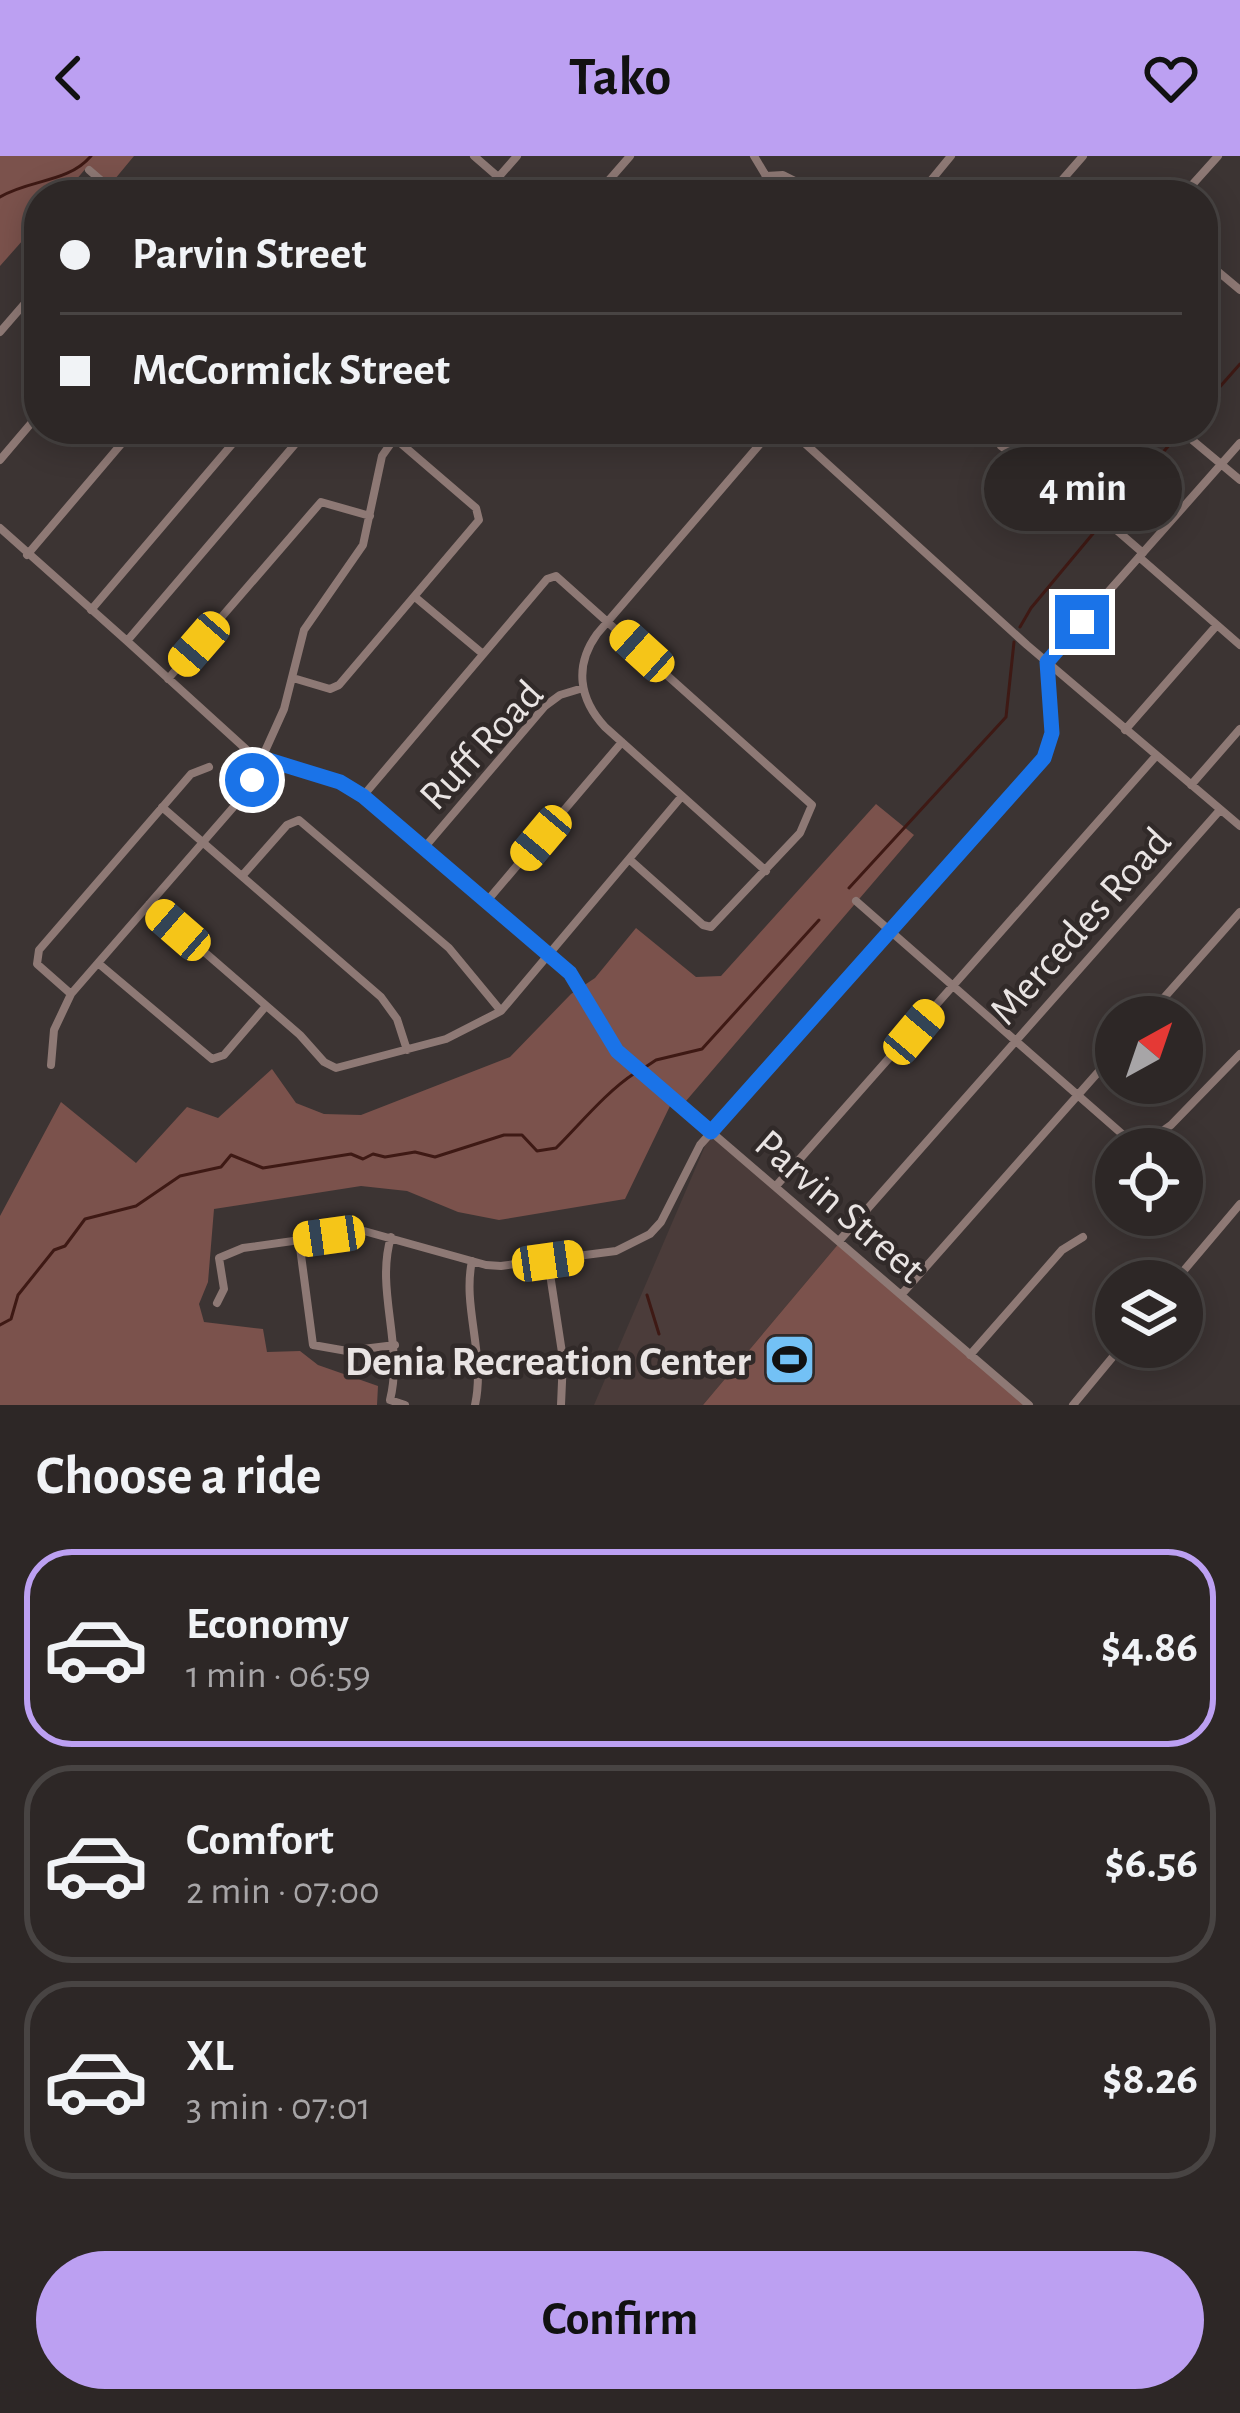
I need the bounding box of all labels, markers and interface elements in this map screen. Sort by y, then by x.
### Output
icon: back [36,45,102,111]
icon: heart [1138,45,1204,111]
text: Tako [569,51,671,105]
text: Parvin Street [132,232,367,277]
text: McCormick Street [132,348,450,393]
callout: 4 min [983,448,1181,532]
text: 4 min [1039,469,1127,508]
route end [1055,595,1109,649]
car [162,605,236,683]
car [603,614,681,688]
street label: Ruff Road [412,673,551,818]
route start [225,753,279,807]
car [504,799,578,877]
street label: Mercedes Road [982,820,1179,1032]
car [139,893,217,967]
car [877,993,951,1071]
north arrow [1095,996,1203,1104]
map controls [1095,996,1203,1368]
street label: Parvin Street [747,1122,932,1291]
button: locate [1095,1128,1203,1236]
car [291,1213,367,1259]
car [510,1238,586,1284]
button: layers [1095,1260,1203,1368]
sports icon: Denia Recreation Center [762,1332,818,1388]
place label: Denia Recreation Center [345,1341,751,1383]
text: Choose a ride [36,1450,322,1504]
icon: car [42,1594,150,1702]
text: Economy [186,1602,349,1647]
text: $4.86 [1101,1625,1198,1670]
text: 1 min · 06:59 [186,1656,371,1695]
icon: car [42,1810,150,1918]
text: Comfort [186,1818,334,1863]
text: $6.56 [1105,1841,1198,1886]
text: 2 min · 07:00 [186,1872,380,1911]
icon: car [42,2026,150,2134]
text: XL [186,2034,234,2079]
text: $8.26 [1102,2057,1198,2102]
text: 3 min · 07:01 [186,2088,371,2127]
button: Confirm [36,2251,1204,2389]

